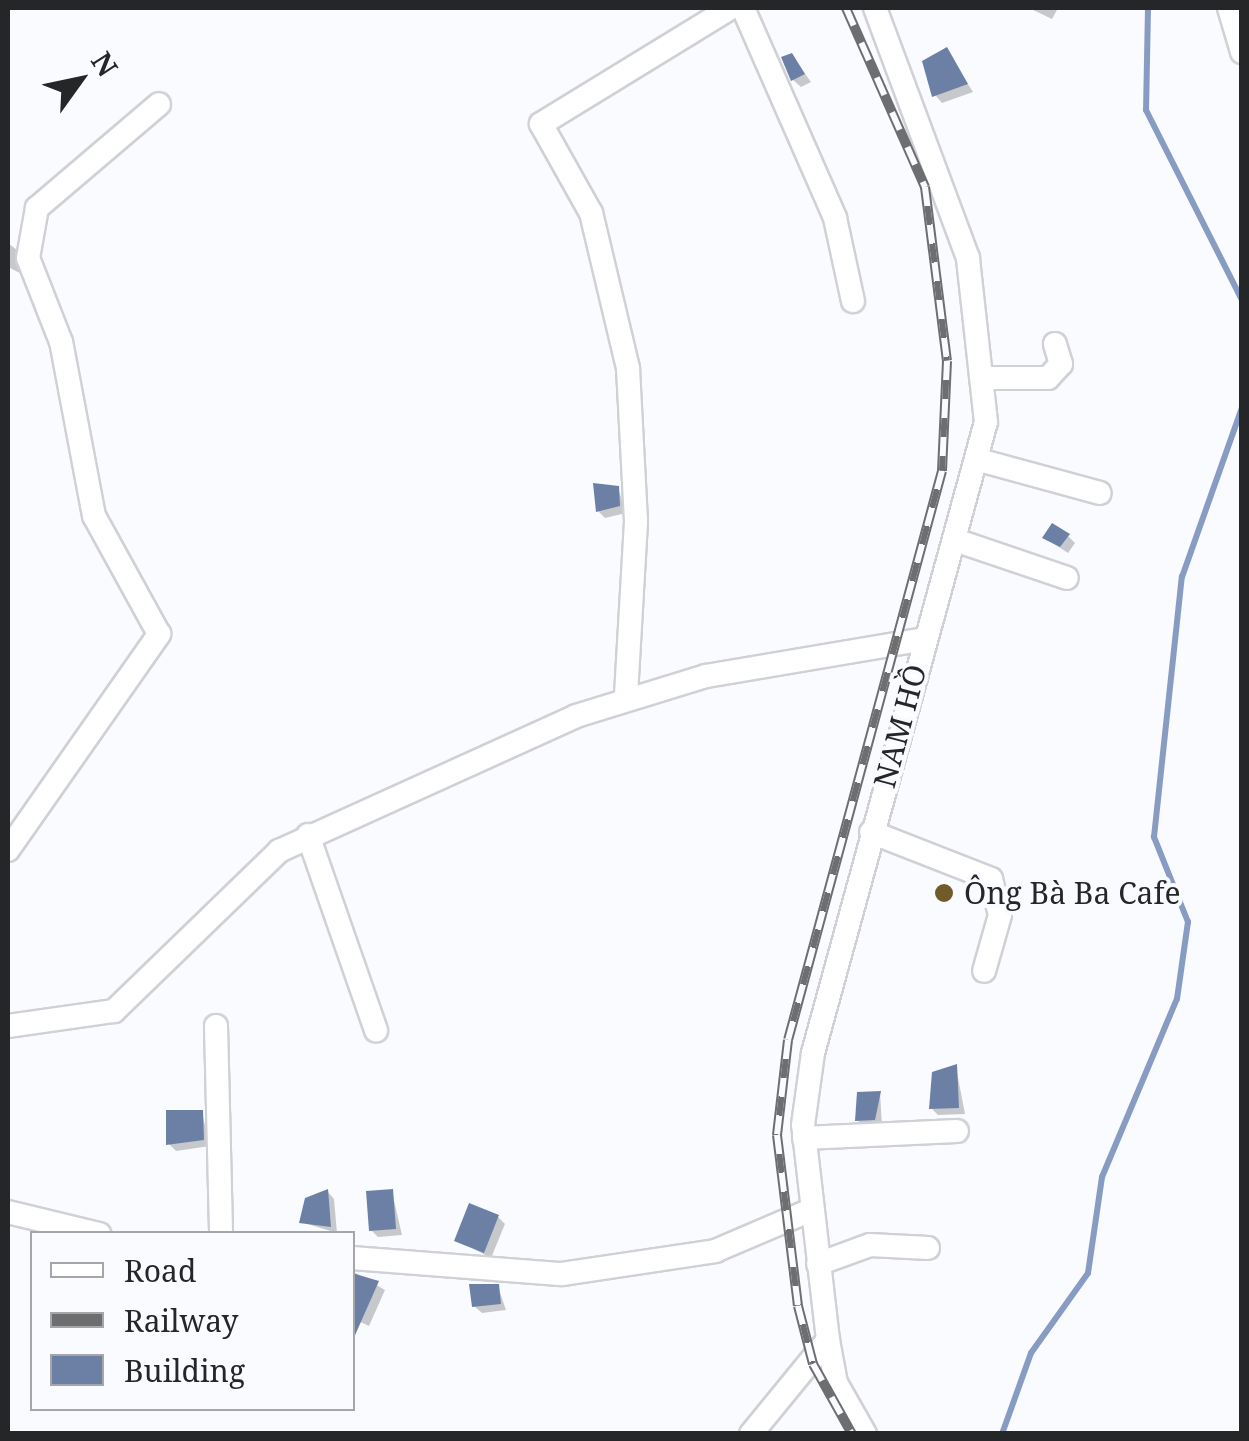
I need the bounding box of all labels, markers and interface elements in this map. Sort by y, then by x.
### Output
north arrow [30,30,130,130]
text: N [83,44,127,83]
street label: NAM HỒ [866,660,934,792]
place label: Ông Bà Ba Cafe [964,875,1181,911]
marker: Ông Bà Ba Cafe [933,882,955,904]
legend [30,1231,355,1411]
text: Road [124,1250,196,1291]
text: Railway [124,1300,239,1341]
text: Building [124,1350,245,1391]

